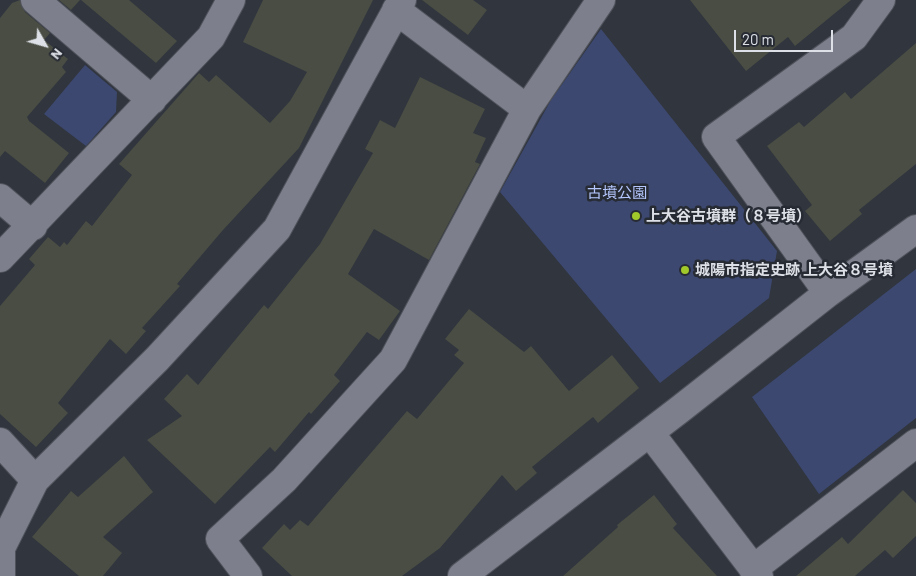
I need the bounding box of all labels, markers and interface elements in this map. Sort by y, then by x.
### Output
north arrow [20,20,70,70]
scale bar [736,20,835,52]
text: 20 m [742,30,774,48]
text: N [48,46,67,63]
park label: 古墳公園 [587,184,647,202]
place label: 上大谷古墳群（８号墳） [646,207,811,225]
marker: 上大谷古墳群（８号墳） [630,210,642,222]
place label: 城陽市指定史跡 上大谷８号墳 [695,261,893,279]
marker: 城陽市指定史跡 上大谷８号墳 [679,264,691,276]

